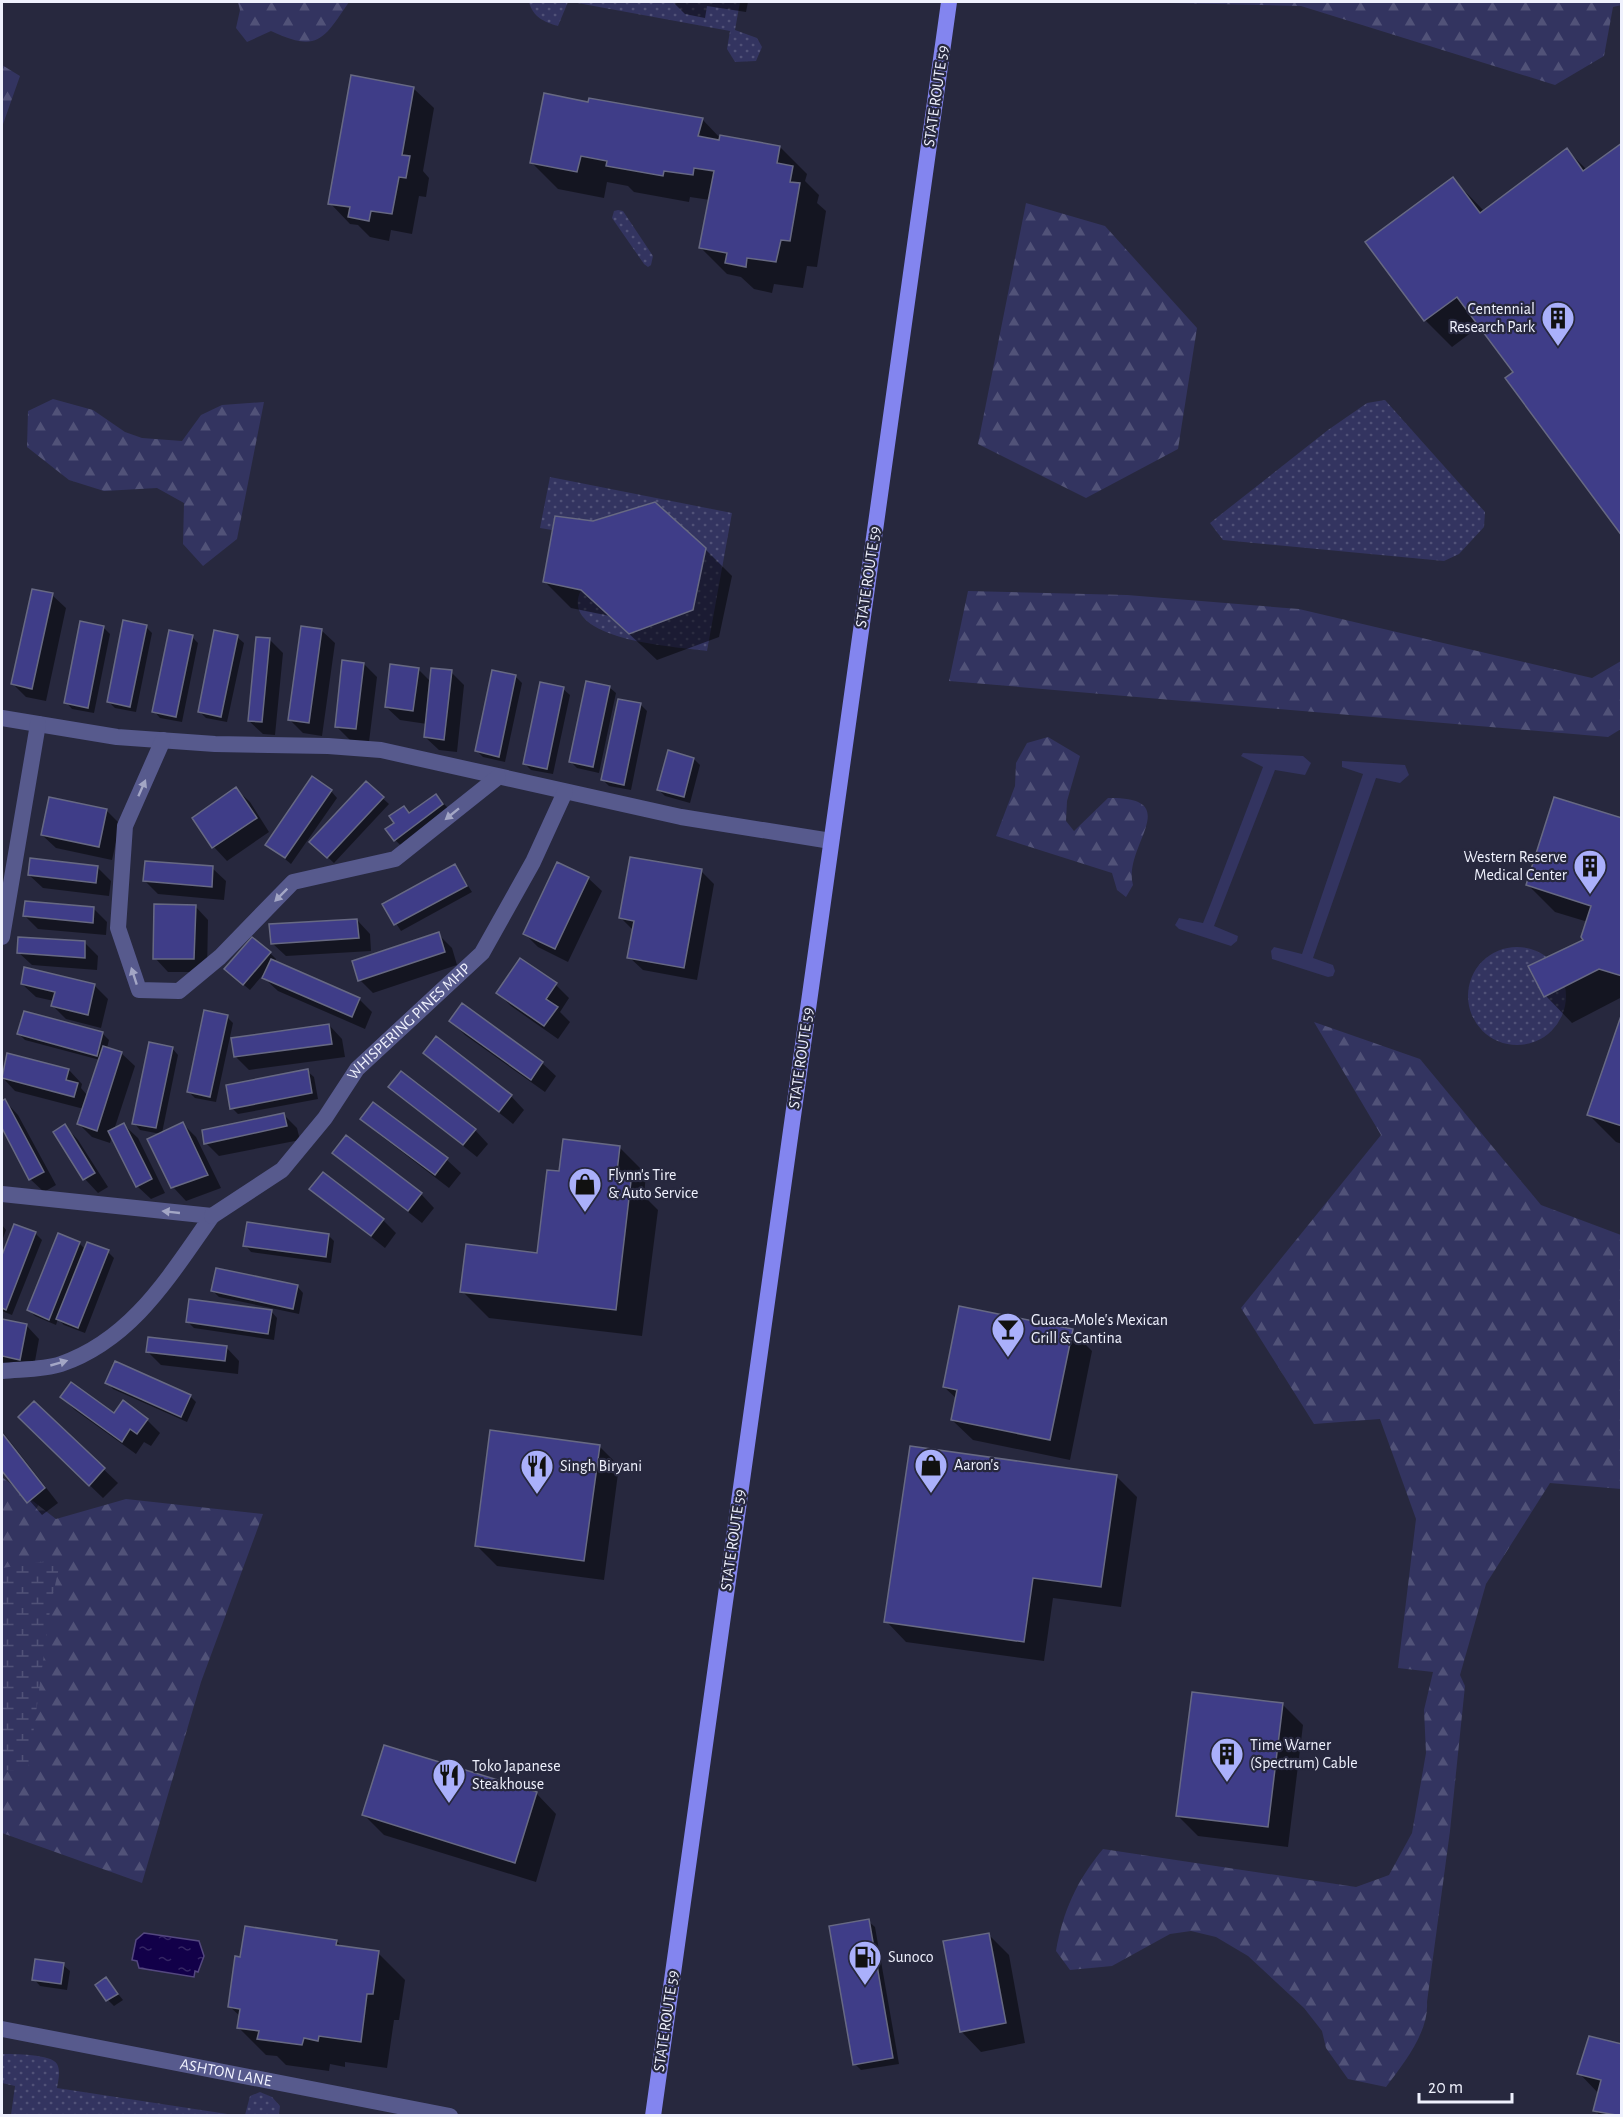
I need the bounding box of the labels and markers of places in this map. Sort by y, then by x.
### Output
building icon: Centennial Research Park [1540,300,1576,347]
place label: Centennial Research Park [1449,301,1536,335]
building icon: Western Reserve Medical Center [1572,848,1608,895]
place label: Western Reserve Medical Center [1464,849,1568,883]
shop icon: Flynn's Tire & Auto Service [567,1166,603,1213]
place label: Flynn's Tire & Auto Service [608,1167,698,1201]
bar icon: Guaca-Mole's Mexican Grill & Cantina [990,1311,1026,1358]
place label: Guaca-Mole's Mexican Grill & Cantina [1031,1312,1168,1346]
shop icon: Aaron's [913,1447,949,1494]
restaurant icon: Singh Biryani [519,1448,555,1495]
place label: Aaron's [954,1457,999,1473]
place label: Singh Biryani [560,1458,642,1475]
building icon: Time Warner (Spectrum) Cable [1209,1736,1245,1783]
place label: Time Warner (Spectrum) Cable [1250,1737,1358,1771]
restaurant icon: Toko Japanese Steakhouse [431,1757,467,1804]
place label: Toko Japanese Steakhouse [472,1758,561,1792]
fuel station icon: Sunoco [847,1939,883,1986]
place label: Sunoco [888,1949,934,1965]

